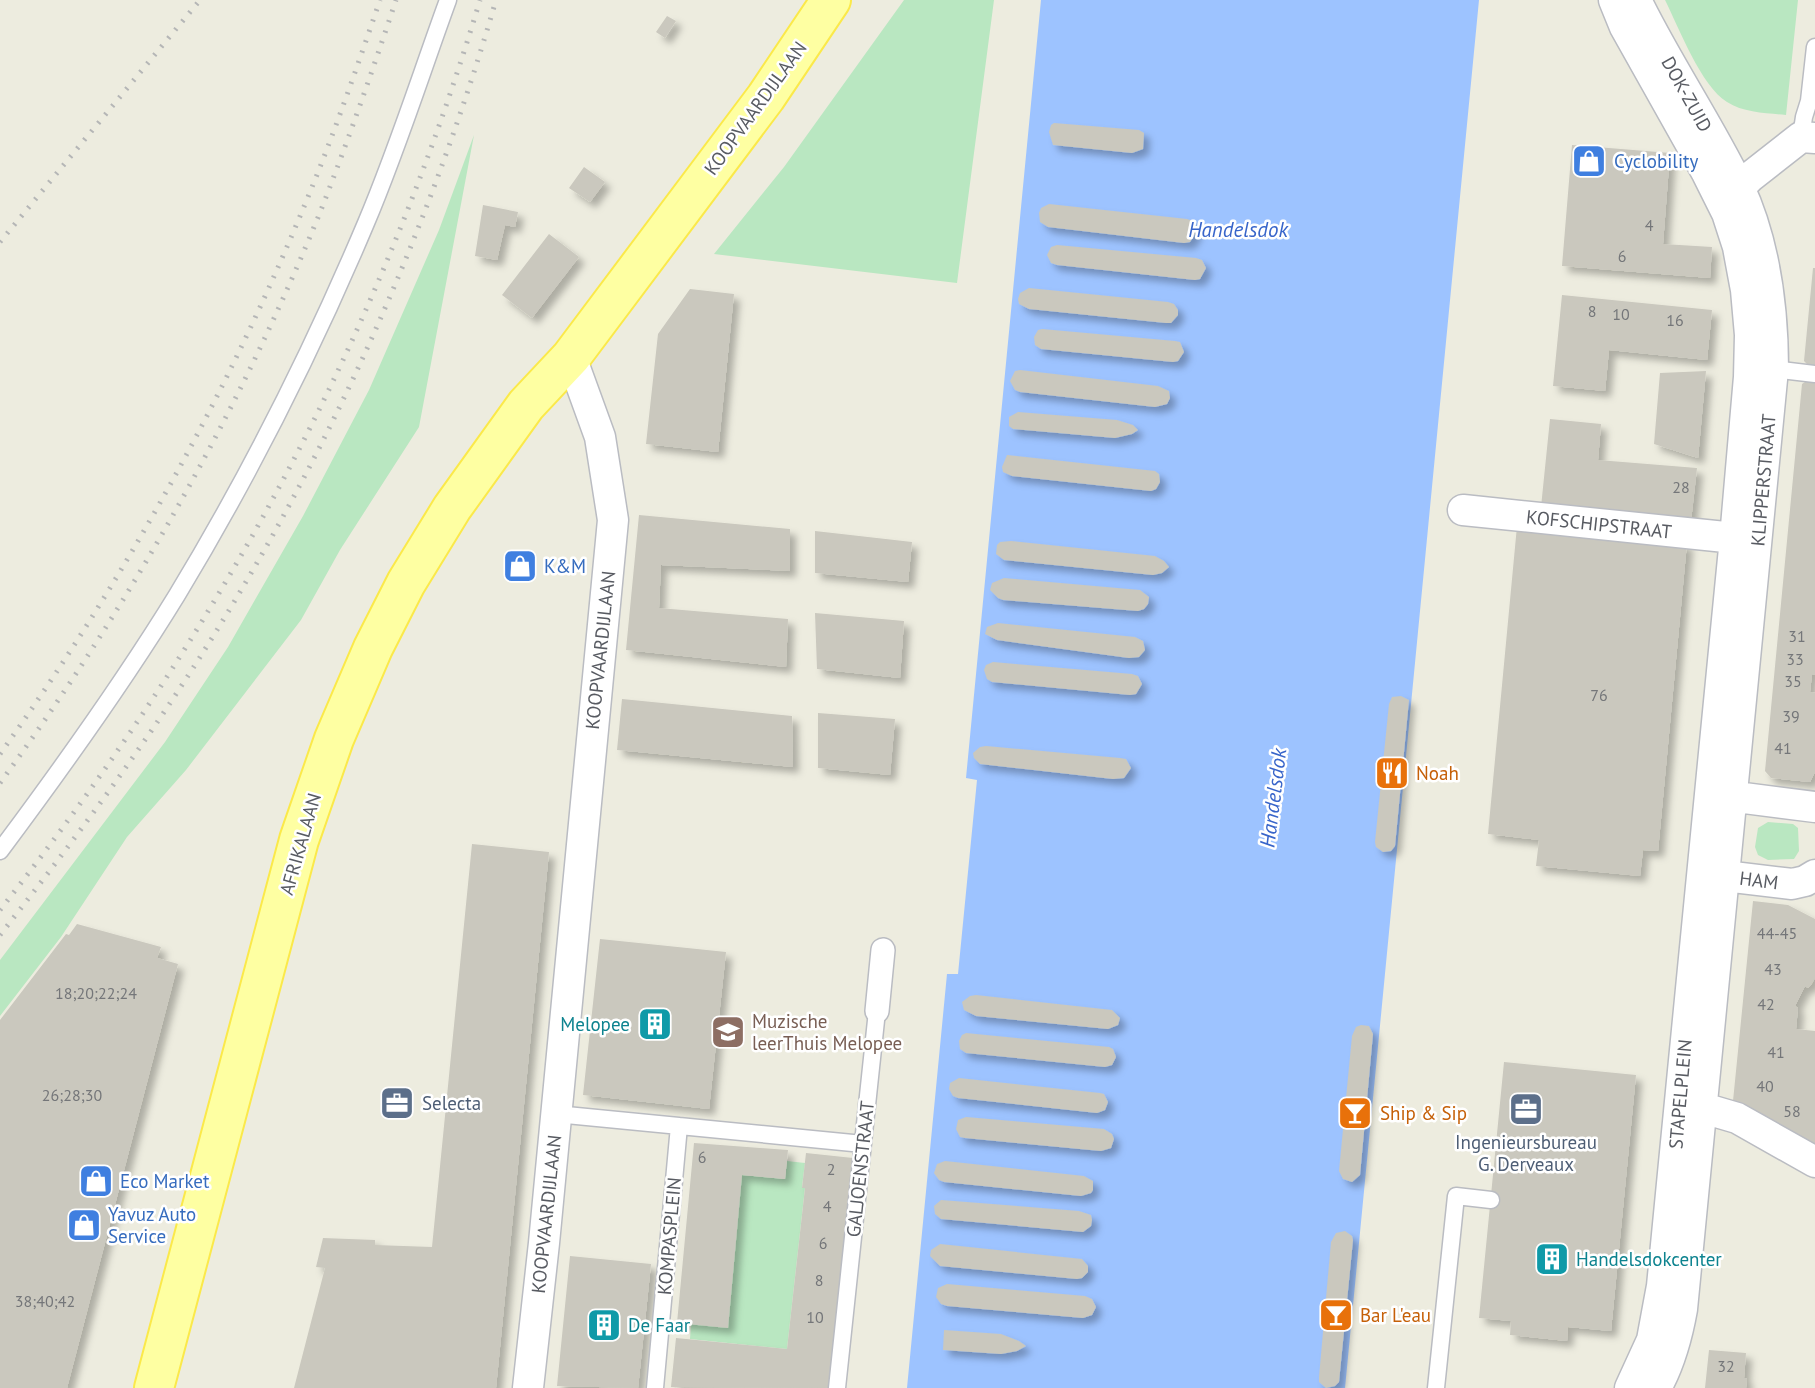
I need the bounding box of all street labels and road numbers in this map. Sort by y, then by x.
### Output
street label: KOOPVAARDIJLAAN [699,37,811,179]
street label: DOK-ZUID [1656,52,1718,136]
street label: KLIPPERSTRAAT [1745,412,1781,547]
street label: KOFSCHIPSTRAAT [1525,504,1673,544]
street label: KOOPVAARDIJLAAN [580,570,620,730]
street label: AFRIKALAAN [274,790,326,898]
street label: HAM [1738,866,1780,894]
street label: STAPELPLEIN [1663,1038,1697,1150]
street label: GALJOENSTRAAT [841,1099,879,1238]
street label: KOOPVAARDIJLAAN [526,1134,566,1294]
street label: KOMPASPLEIN [652,1176,686,1296]

